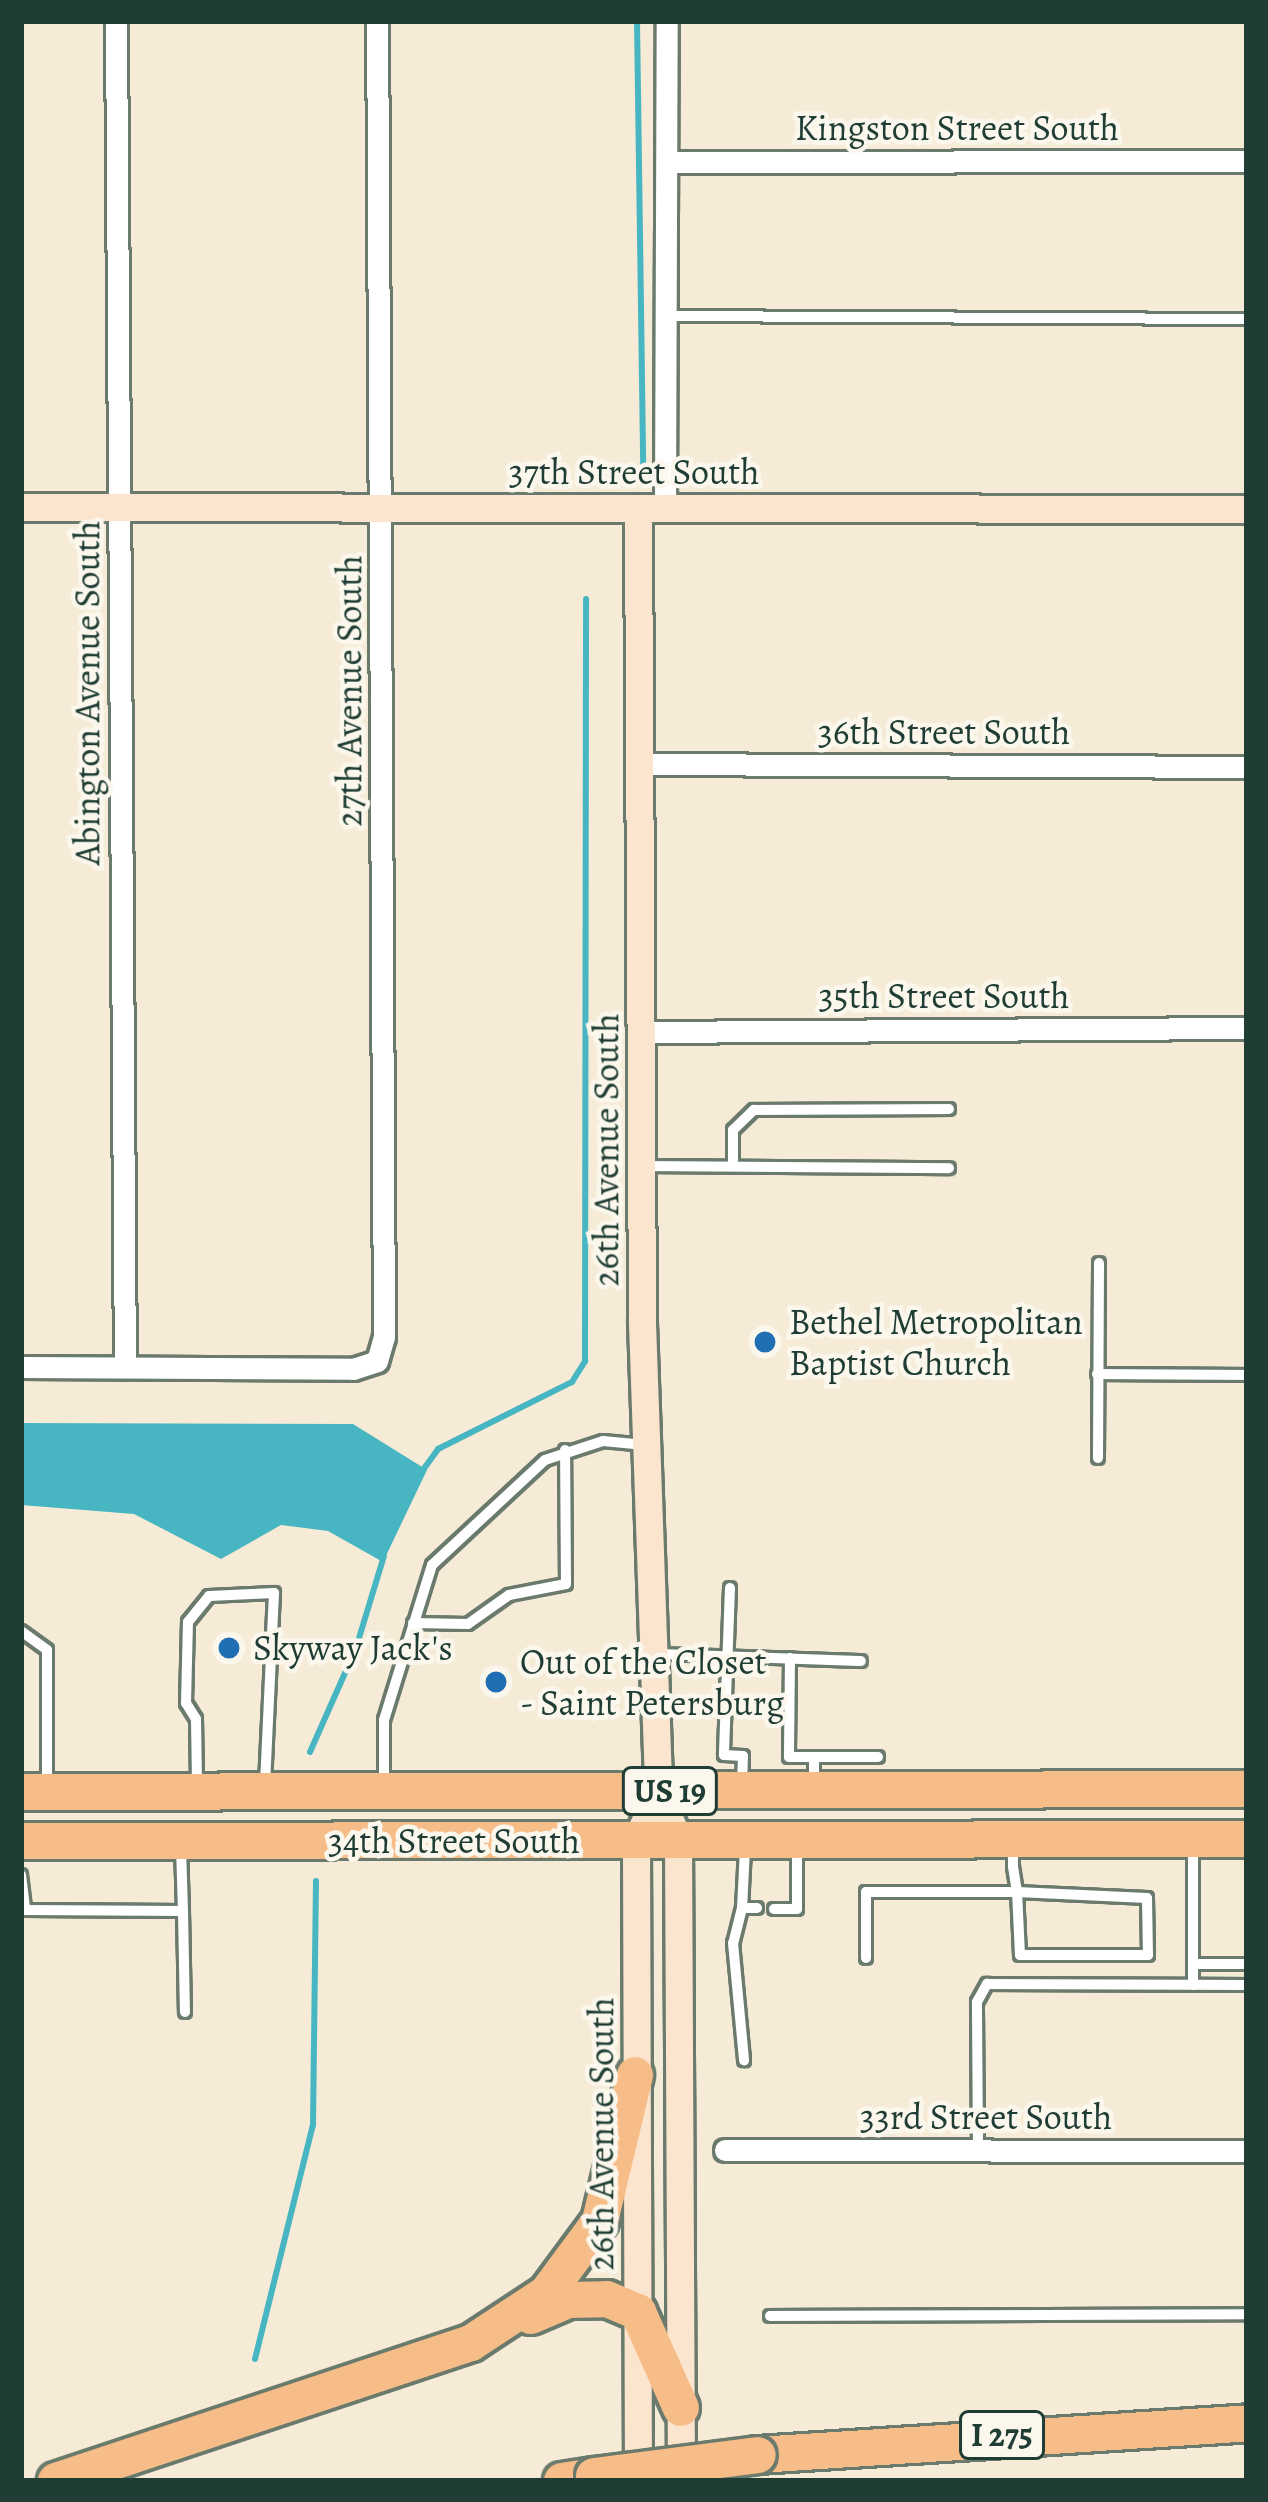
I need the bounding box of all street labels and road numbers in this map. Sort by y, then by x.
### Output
street label: Kingston Street South [795,106,1119,150]
street label: 37th Street South [509,450,759,494]
street label: Abington Avenue South [65,521,109,865]
street label: 27th Avenue South [327,555,371,827]
street label: 36th Street South [818,710,1070,754]
street label: 35th Street South [818,974,1070,1018]
street label: 26th Avenue South [584,1013,628,1287]
road number: US 19 [619,1764,721,1818]
street label: 34th Street South [328,1819,580,1863]
street label: 26th Avenue South [579,1997,623,2271]
street label: 33rd Street South [860,2095,1112,2139]
road number: I 275 [957,2408,1047,2462]

